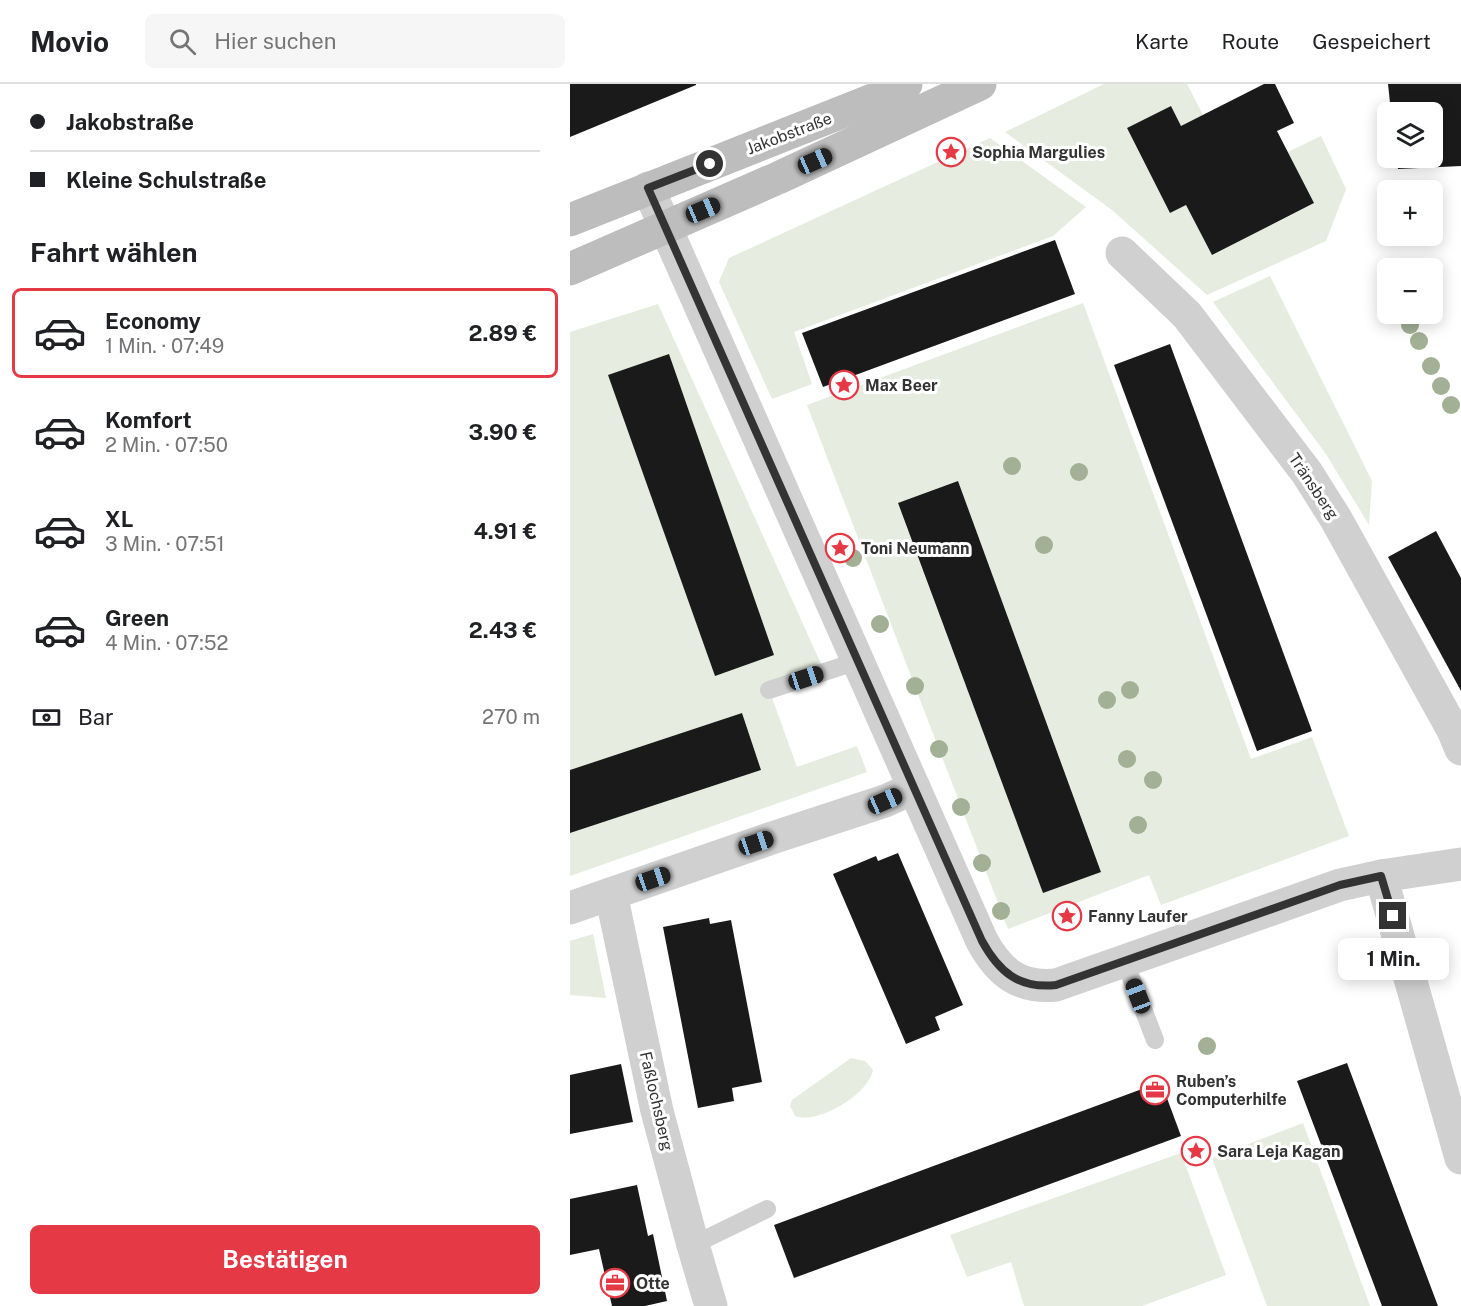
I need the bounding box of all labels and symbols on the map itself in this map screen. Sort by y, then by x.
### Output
street label: Jakobstraße [744,109,834,158]
place icon: Sophia Margulies [935,136,967,168]
place label: Sophia Margulies [972,143,1105,162]
car [795,145,835,177]
route start [696,150,723,177]
car [683,195,723,225]
place icon: Max Beer [828,369,860,401]
place label: Max Beer [865,376,938,395]
street label: Tränsberg [1285,450,1343,523]
place icon: Toni Neumann [824,532,856,564]
place label: Toni Neumann [861,539,970,558]
car [786,664,826,692]
car [865,785,905,817]
car [736,829,776,857]
car [633,865,673,893]
place icon: Fanny Laufer [1051,900,1083,932]
route end [1379,902,1406,929]
place label: Fanny Laufer [1088,907,1188,926]
callout: 1 Min. [1338,937,1448,979]
car [1123,976,1153,1016]
street label: Faßlochsberg [636,1050,677,1153]
place label: Ruben’s Computerhilfe [1176,1072,1287,1109]
office icon: Ruben’s Computerhilfe [1139,1074,1171,1106]
place icon: Sara Leja Kagan [1180,1135,1212,1167]
place label: Sara Leja Kagan [1217,1142,1340,1161]
office icon: Otte [599,1267,631,1299]
place label: Otte [636,1274,670,1293]

